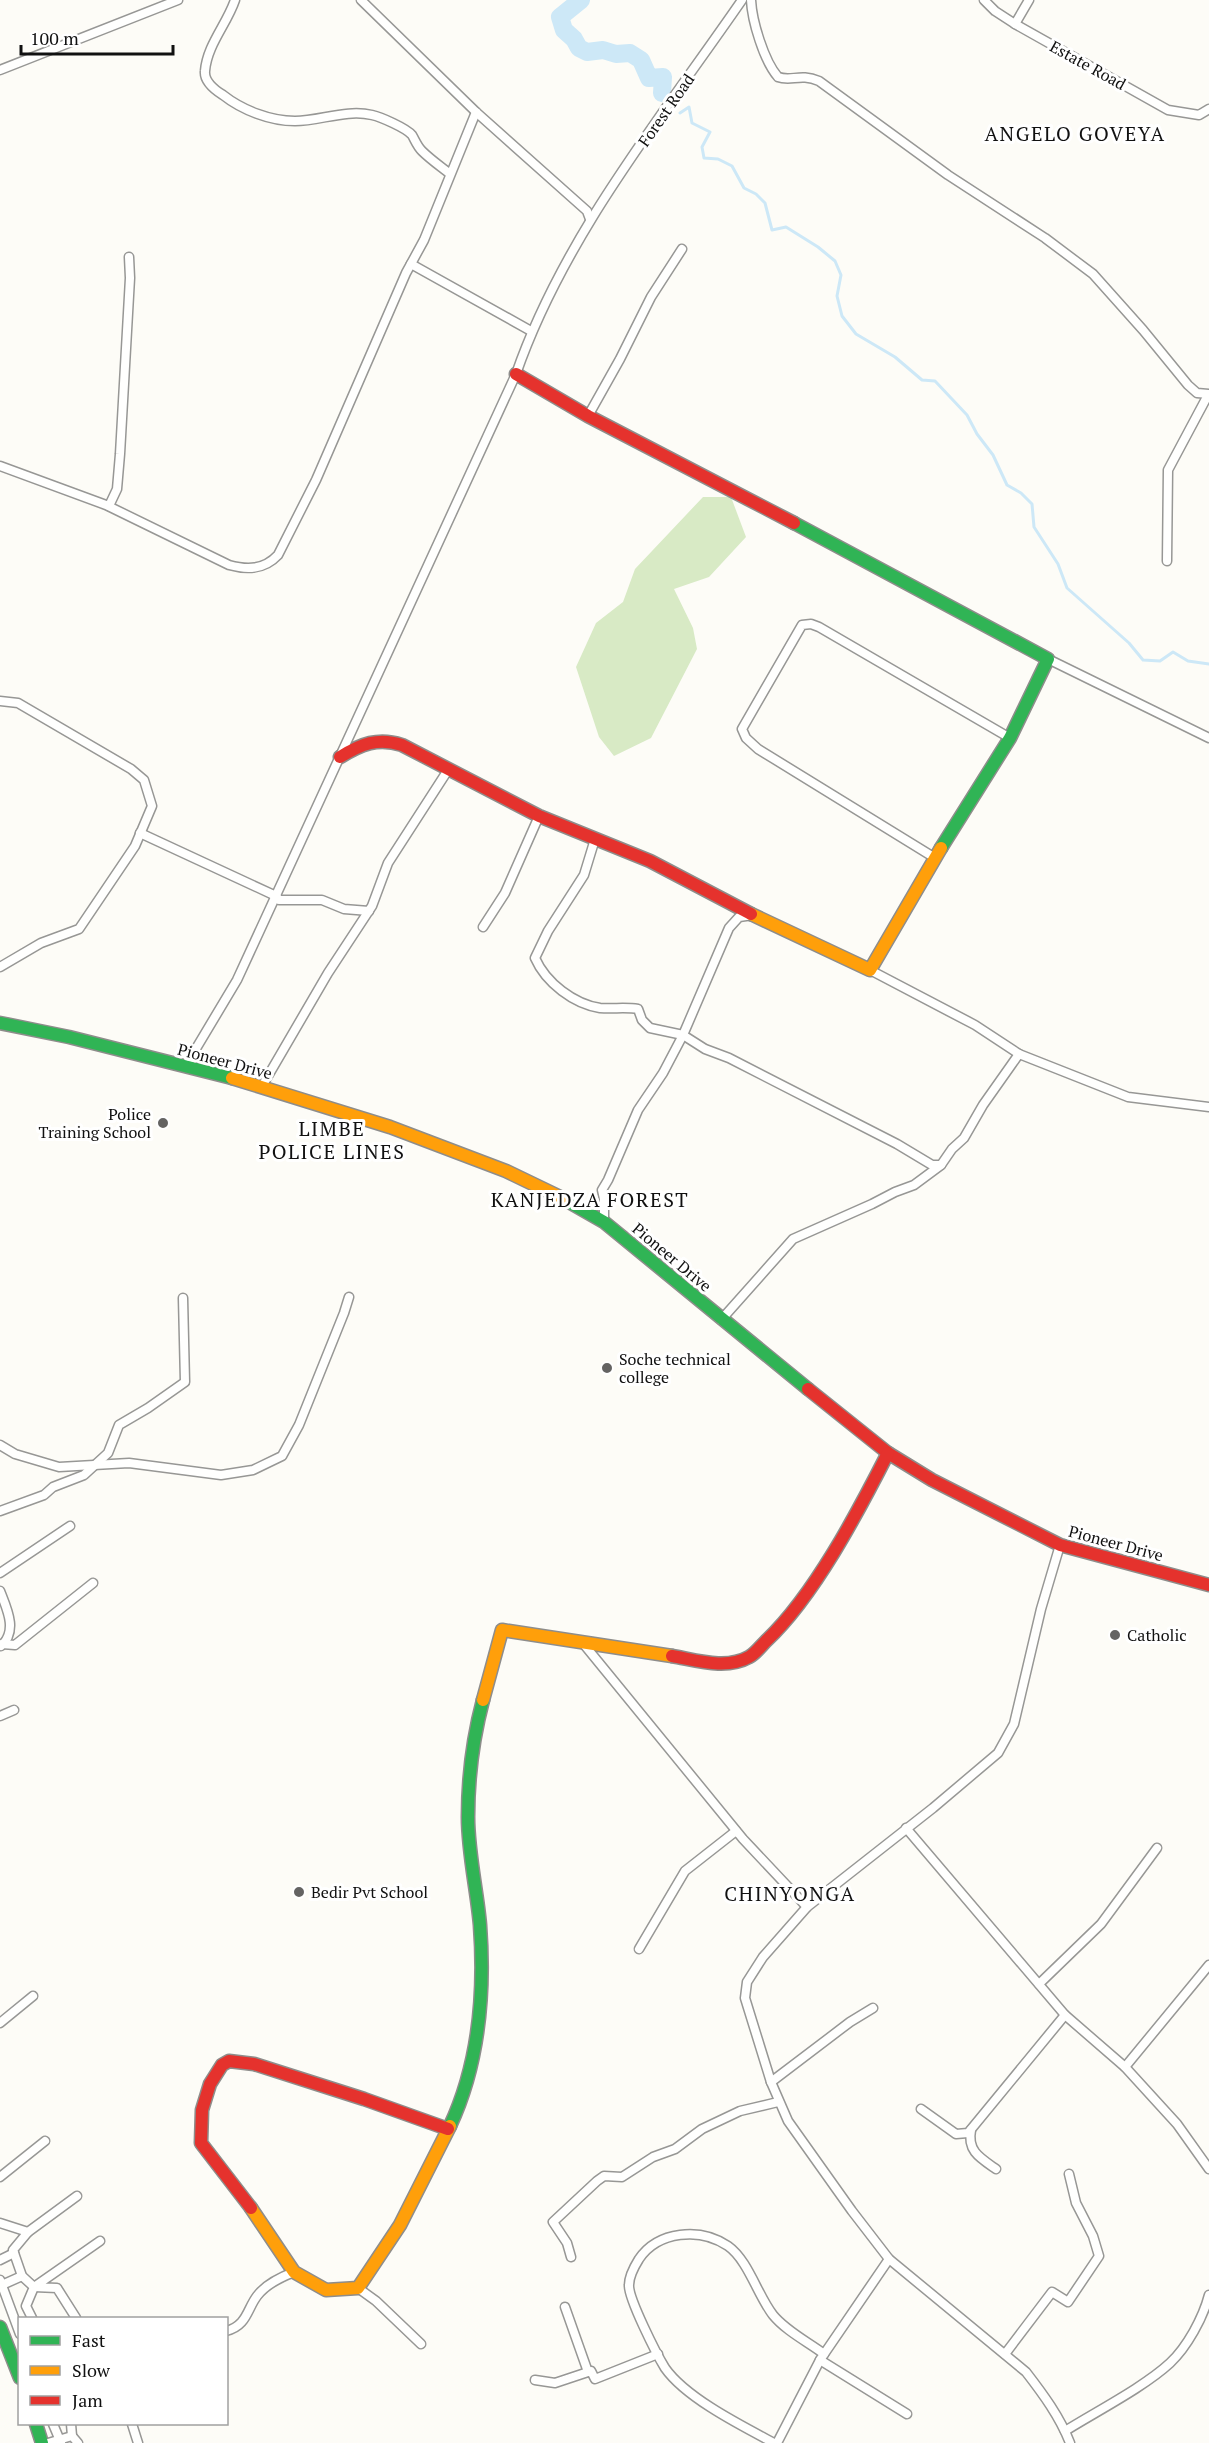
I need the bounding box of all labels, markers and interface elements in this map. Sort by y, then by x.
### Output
scale bar [21,18,172,56]
text: 100 m [30,26,79,50]
street label: Estate Road [1046,35,1130,95]
street label: Forest Road [633,69,699,151]
district label: ANGELO GOVEYA [984,120,1166,147]
street label: Pioneer Drive [175,1038,275,1084]
place label: Police Training School [38,1103,151,1143]
district label: LIMBE POLICE LINES [259,1115,405,1165]
marker: Police Training School [156,1116,170,1130]
district label: KANJEDZA FOREST [491,1186,689,1213]
street label: Pioneer Drive [628,1217,716,1297]
place label: Soche technical college [619,1348,731,1388]
marker: Soche technical college [600,1361,614,1375]
street label: Pioneer Drive [1066,1520,1166,1566]
place label: Catholic [1127,1624,1187,1646]
marker: Catholic [1108,1628,1122,1642]
district label: CHINYONGA [724,1880,856,1907]
place label: Bedir Pvt School [311,1881,428,1903]
marker: Bedir Pvt School [292,1885,306,1899]
legend [18,2317,228,2425]
text: Fast [72,2328,106,2352]
text: Slow [72,2358,111,2382]
text: Jam [72,2388,103,2412]

